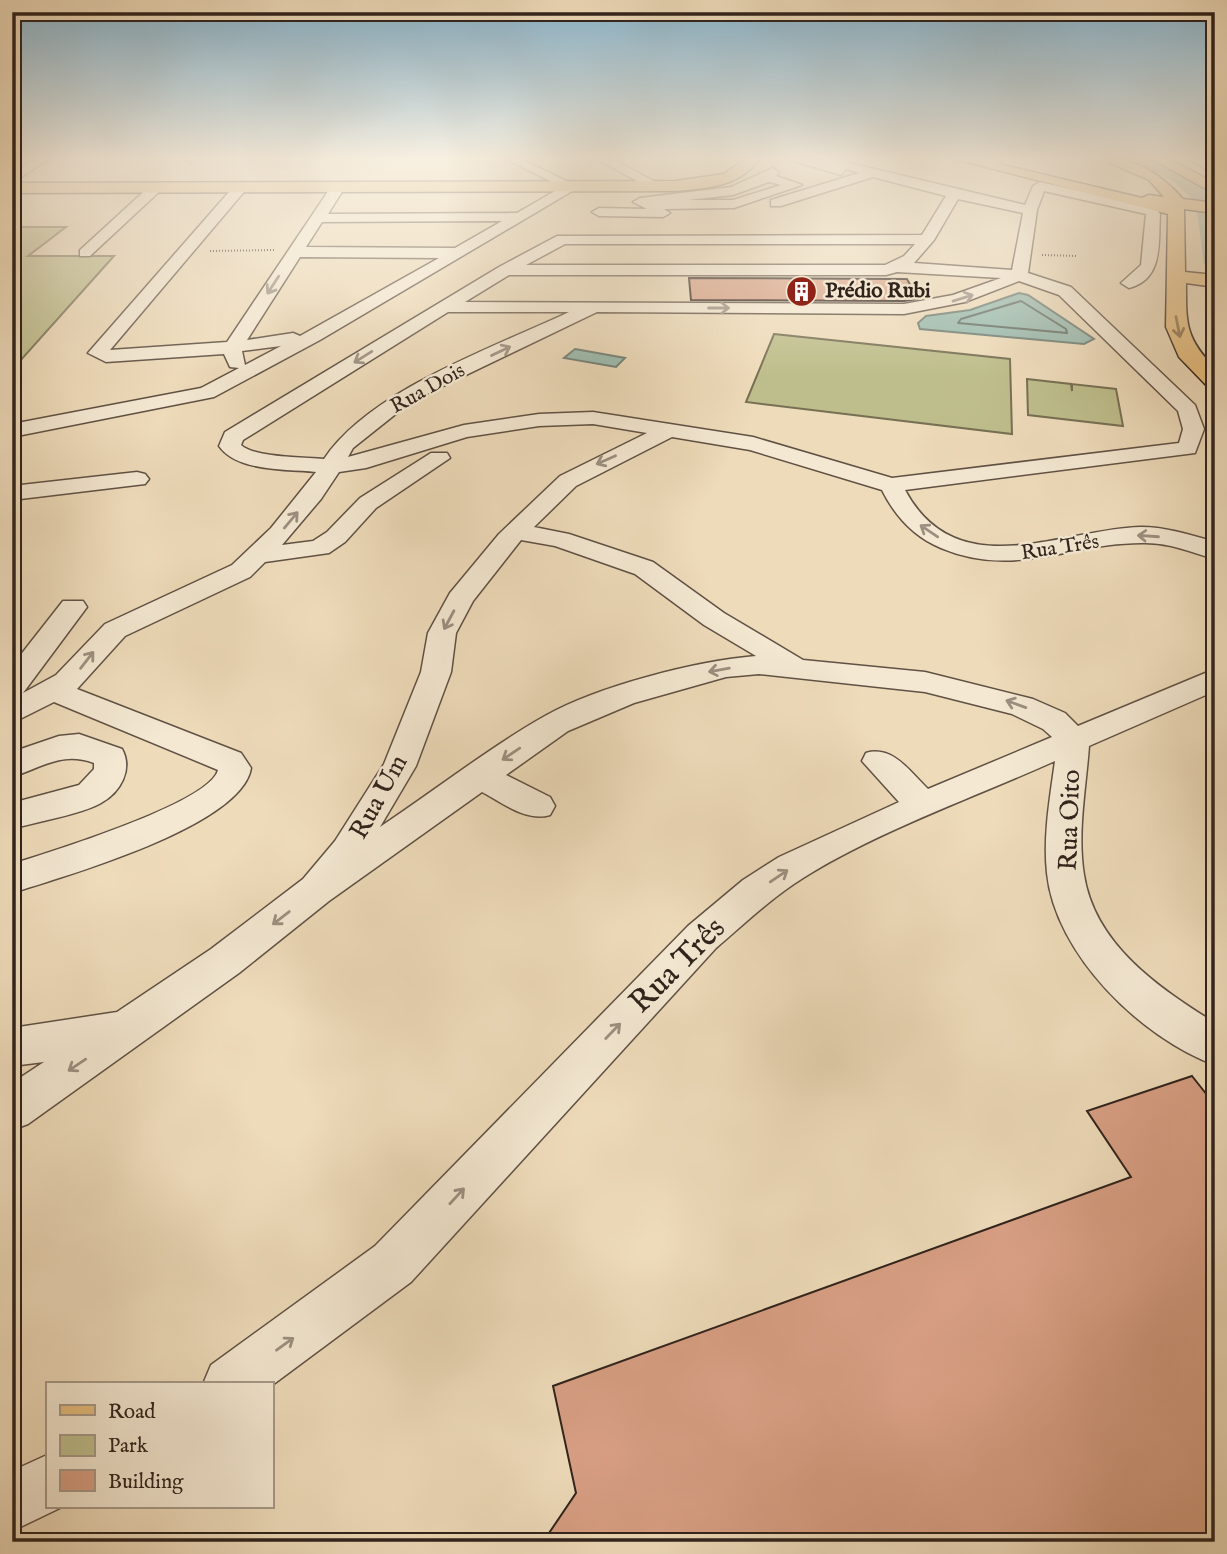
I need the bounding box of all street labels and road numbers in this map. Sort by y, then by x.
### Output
street label: Rua Dois [386,357,470,421]
street label: Rua Três [1019,528,1101,568]
street label: Rua Um [342,749,416,845]
street label: Rua Oito [1052,769,1088,871]
street label: Rua Três [621,909,735,1023]

